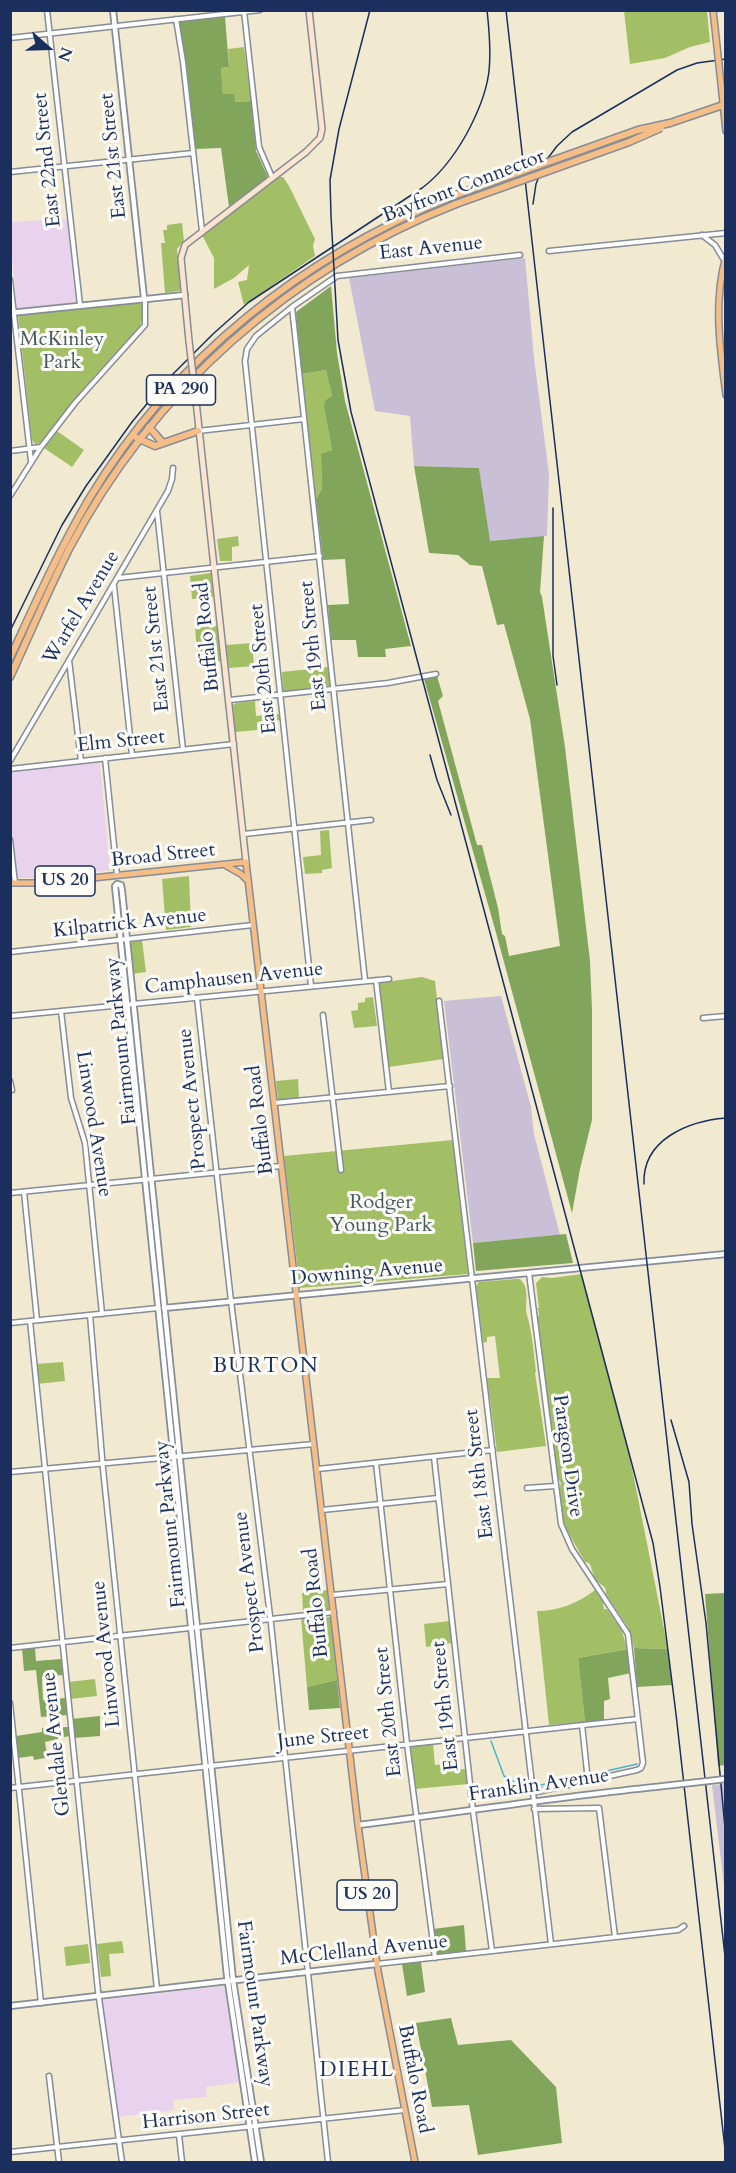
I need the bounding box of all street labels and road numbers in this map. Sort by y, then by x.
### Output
street label: East 22nd Street [29,91,67,229]
street label: East 21st Street [95,92,133,220]
street label: Bayfront Connector [380,145,548,229]
street label: East Avenue [378,232,484,266]
road number: PA 290 [146,375,216,405]
street label: Warfel Avenue [39,547,125,669]
street label: East 19th Street [295,580,333,712]
street label: Buffalo Road [190,581,226,693]
street label: East 21st Street [138,585,176,713]
street label: East 20th Street [245,603,283,735]
street label: Elm Street [76,725,166,759]
street label: Broad Street [110,839,216,873]
road number: US 20 [35,866,95,896]
street label: Kilpatrick Avenue [52,904,208,944]
street label: Fairmount Parkway [101,956,143,1126]
street label: Camphausen Avenue [144,958,324,1000]
street label: Prospect Avenue [174,1027,212,1171]
street label: Linwood Avenue [70,1049,116,1199]
street label: Buffalo Road [242,1064,280,1176]
street label: Downing Avenue [290,1254,444,1292]
street label: Paragon Drive [547,1393,587,1519]
street label: East 18th Street [460,1408,500,1540]
street label: Fairmount Parkway [150,1439,192,1609]
street label: Prospect Avenue [229,1510,271,1654]
street label: Buffalo Road [299,1547,335,1659]
street label: Linwood Avenue [87,1579,127,1729]
street label: East 19th Street [427,1640,465,1772]
street label: East 20th Street [370,1646,408,1778]
street label: Glendale Avenue [37,1671,77,1817]
street label: June Street [276,1721,370,1755]
street label: Franklin Avenue [467,1764,611,1808]
road number: US 20 [337,1880,397,1910]
street label: Fairmount Parkway [230,1919,278,2089]
street label: McClelland Avenue [279,1930,449,1972]
street label: Buffalo Road [392,2023,436,2135]
street label: Harrison Street [141,2098,271,2136]

